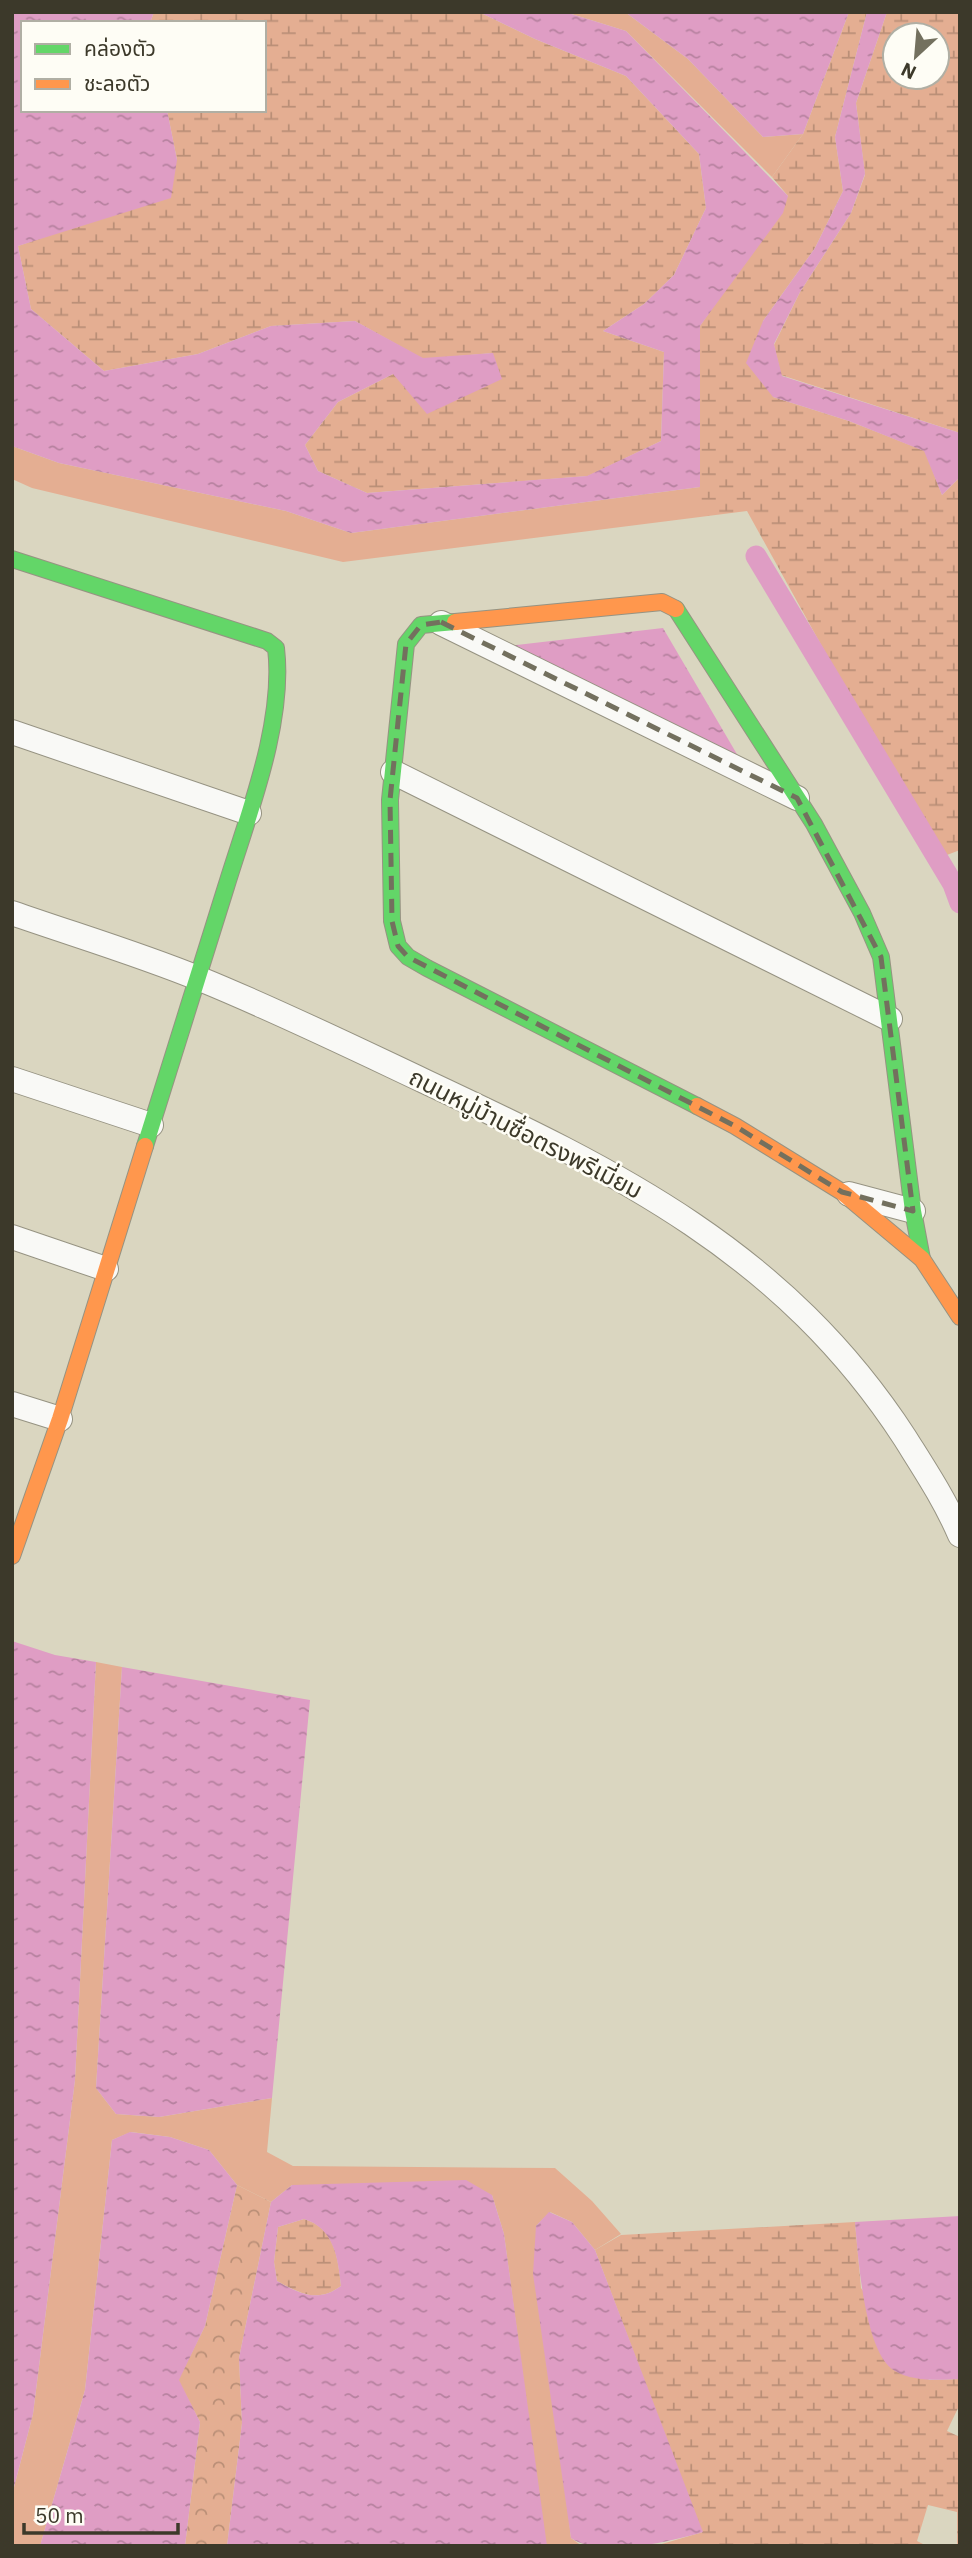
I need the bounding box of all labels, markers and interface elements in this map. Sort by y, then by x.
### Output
legend [21,21,266,112]
north arrow [881,21,951,91]
text: คล่องตัว [84,34,156,62]
text: N [897,57,920,85]
text: ชะลอตัว [84,69,150,97]
street label: ถนนหมู่บ้านซื่อตรงพรีเมี่ยม [404,1060,648,1206]
scale bar [24,2492,178,2536]
text: 50 m [35,2501,84,2529]

